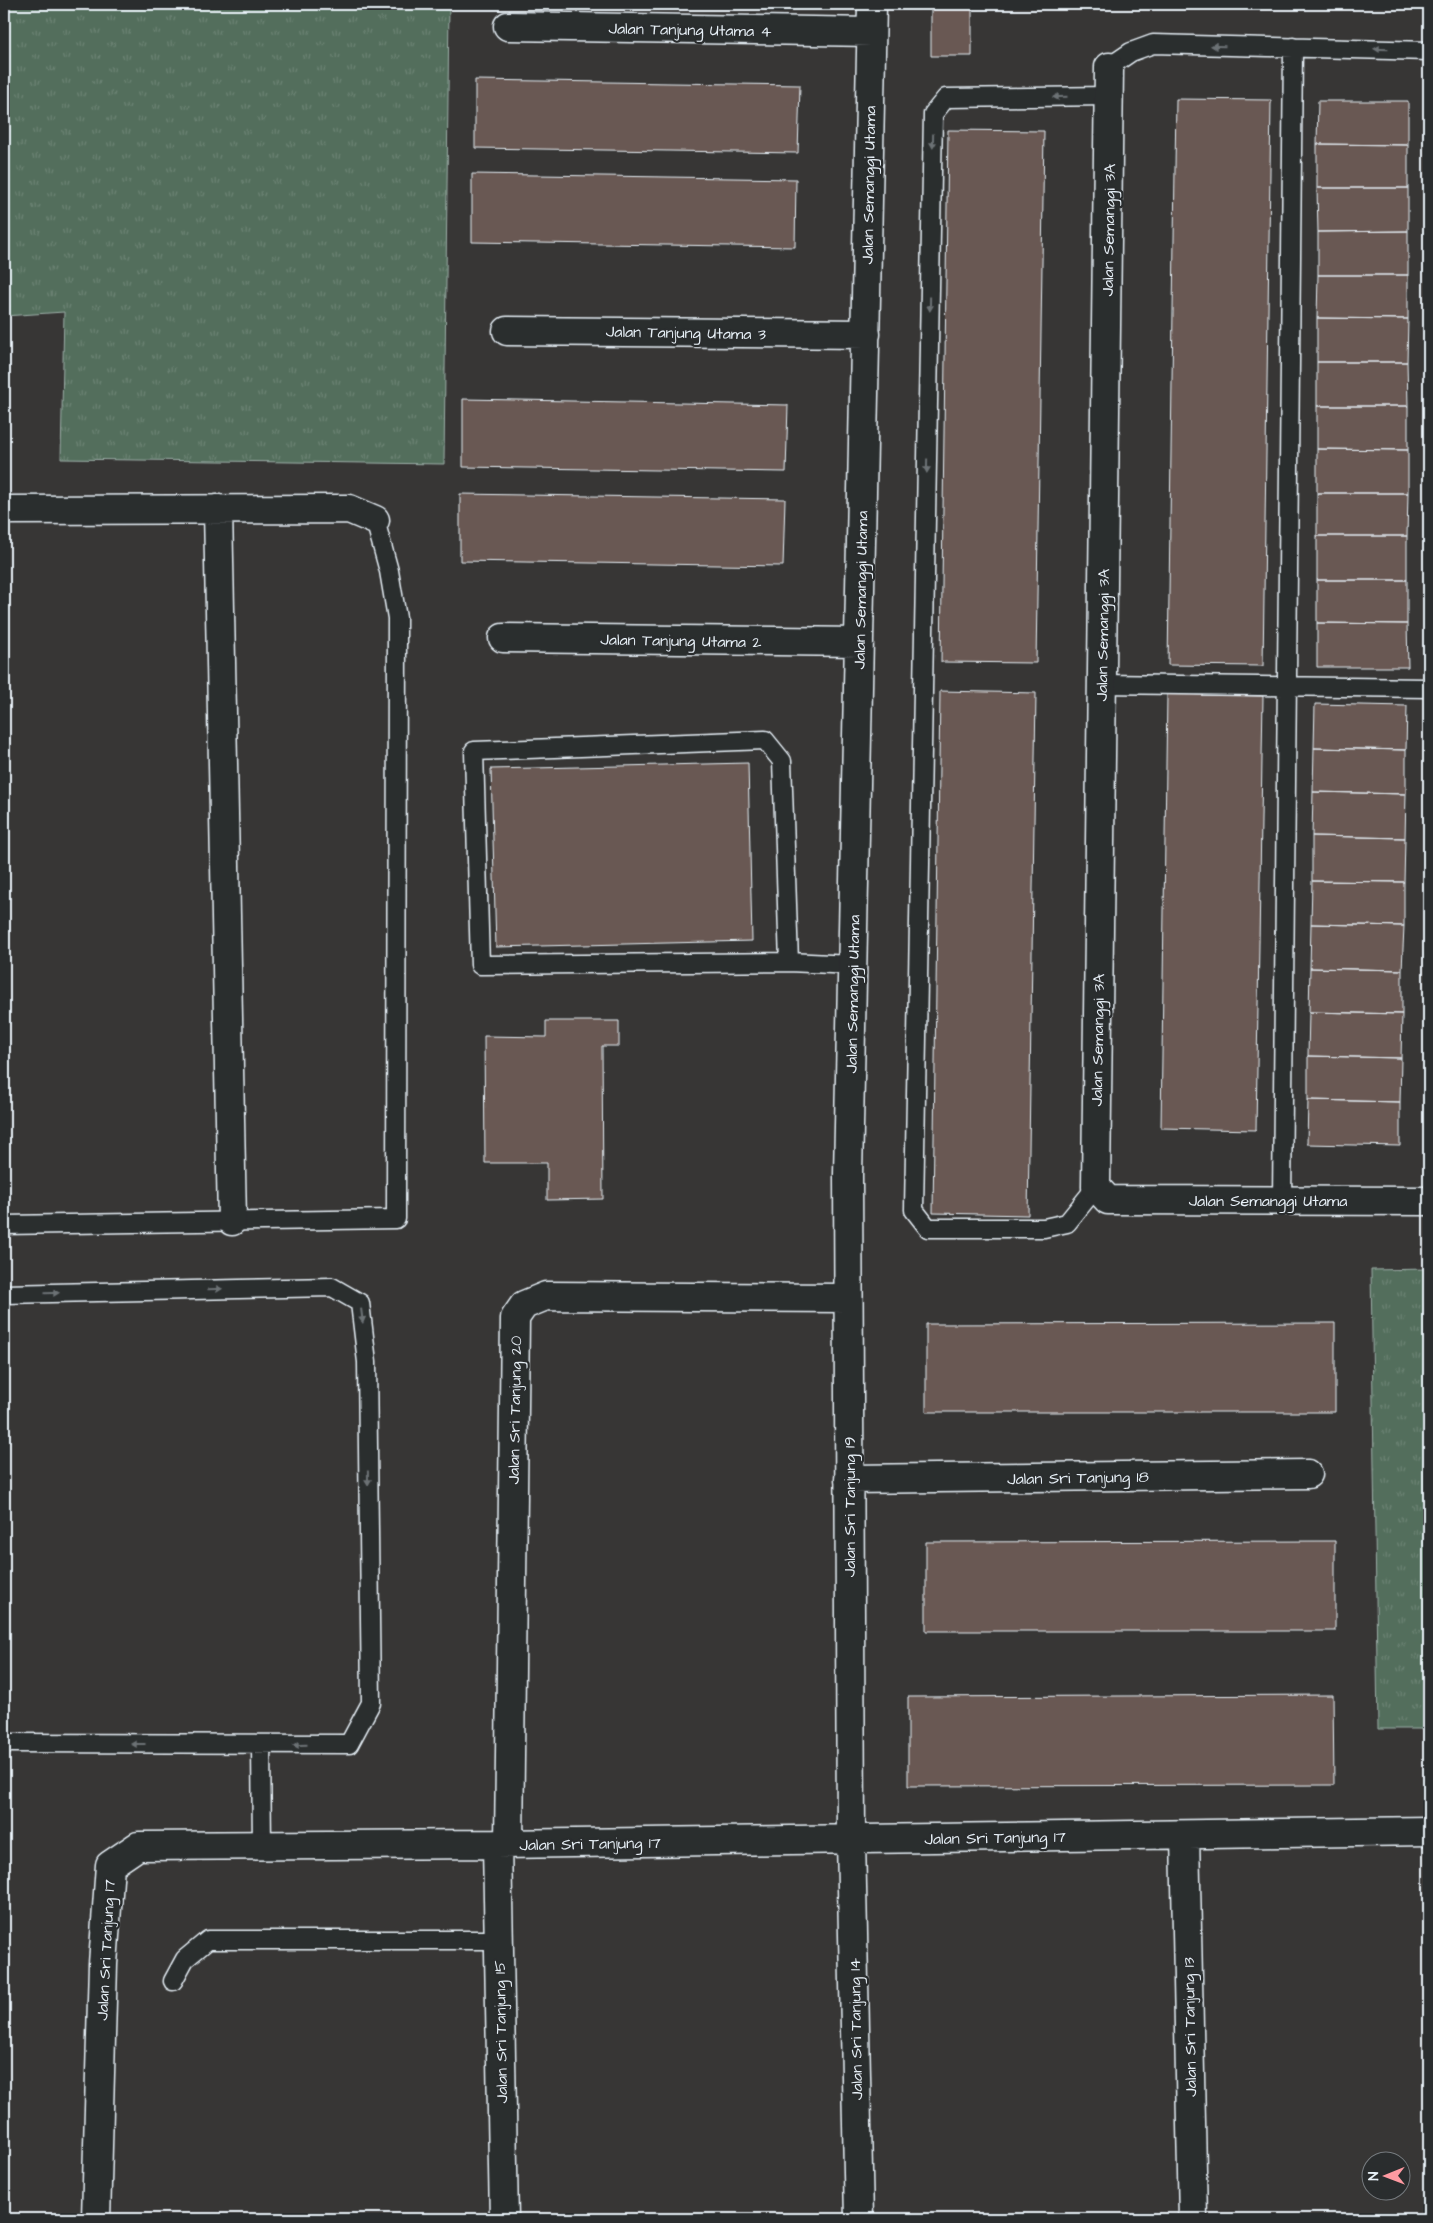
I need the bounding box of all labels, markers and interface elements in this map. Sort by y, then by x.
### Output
street label: Jalan Tanjung Utama 4 [608,18,772,43]
one-way arrow [1210,41,1226,49]
one-way arrow [1372,45,1388,53]
one-way arrow [1052,93,1068,101]
street label: Jalan Semanggi Utama [857,105,882,265]
one-way arrow [928,134,936,150]
street label: Jalan Semanggi 3A [1097,163,1122,297]
one-way arrow [926,296,934,312]
street label: Jalan Tanjung Utama 3 [606,321,766,346]
one-way arrow [923,459,931,475]
street label: Jalan Semanggi Utama [849,510,874,670]
street label: Jalan Semanggi 3A [1091,568,1116,702]
street label: Jalan Tanjung Utama 2 [600,629,762,654]
street label: Jalan Semanggi Utama [841,914,866,1074]
street label: Jalan Semanggi 3A [1086,973,1111,1107]
street label: Jalan Semanggi Utama [1189,1190,1347,1213]
one-way arrow [207,1285,223,1293]
one-way arrow [45,1289,61,1297]
one-way arrow [358,1308,366,1324]
street label: Jalan Sri Tanjung 20 [503,1336,528,1485]
street label: Jalan Sri Tanjung 19 [839,1437,862,1577]
street label: Jalan Sri Tanjung 18 [1007,1466,1149,1491]
one-way arrow [364,1470,372,1486]
one-way arrow [129,1740,145,1748]
one-way arrow [292,1741,308,1749]
street label: Jalan Sri Tanjung 17 [924,1826,1066,1851]
street label: Jalan Sri Tanjung 17 [519,1832,661,1857]
street label: Jalan Sri Tanjung 17 [91,1879,122,2021]
street label: Jalan Sri Tanjung 13 [1178,1957,1203,2097]
street label: Jalan Sri Tanjung 14 [844,1958,869,2100]
street label: Jalan Sri Tanjung 15 [489,1960,514,2104]
north arrow [1360,2150,1410,2200]
text: N [1364,2171,1384,2181]

